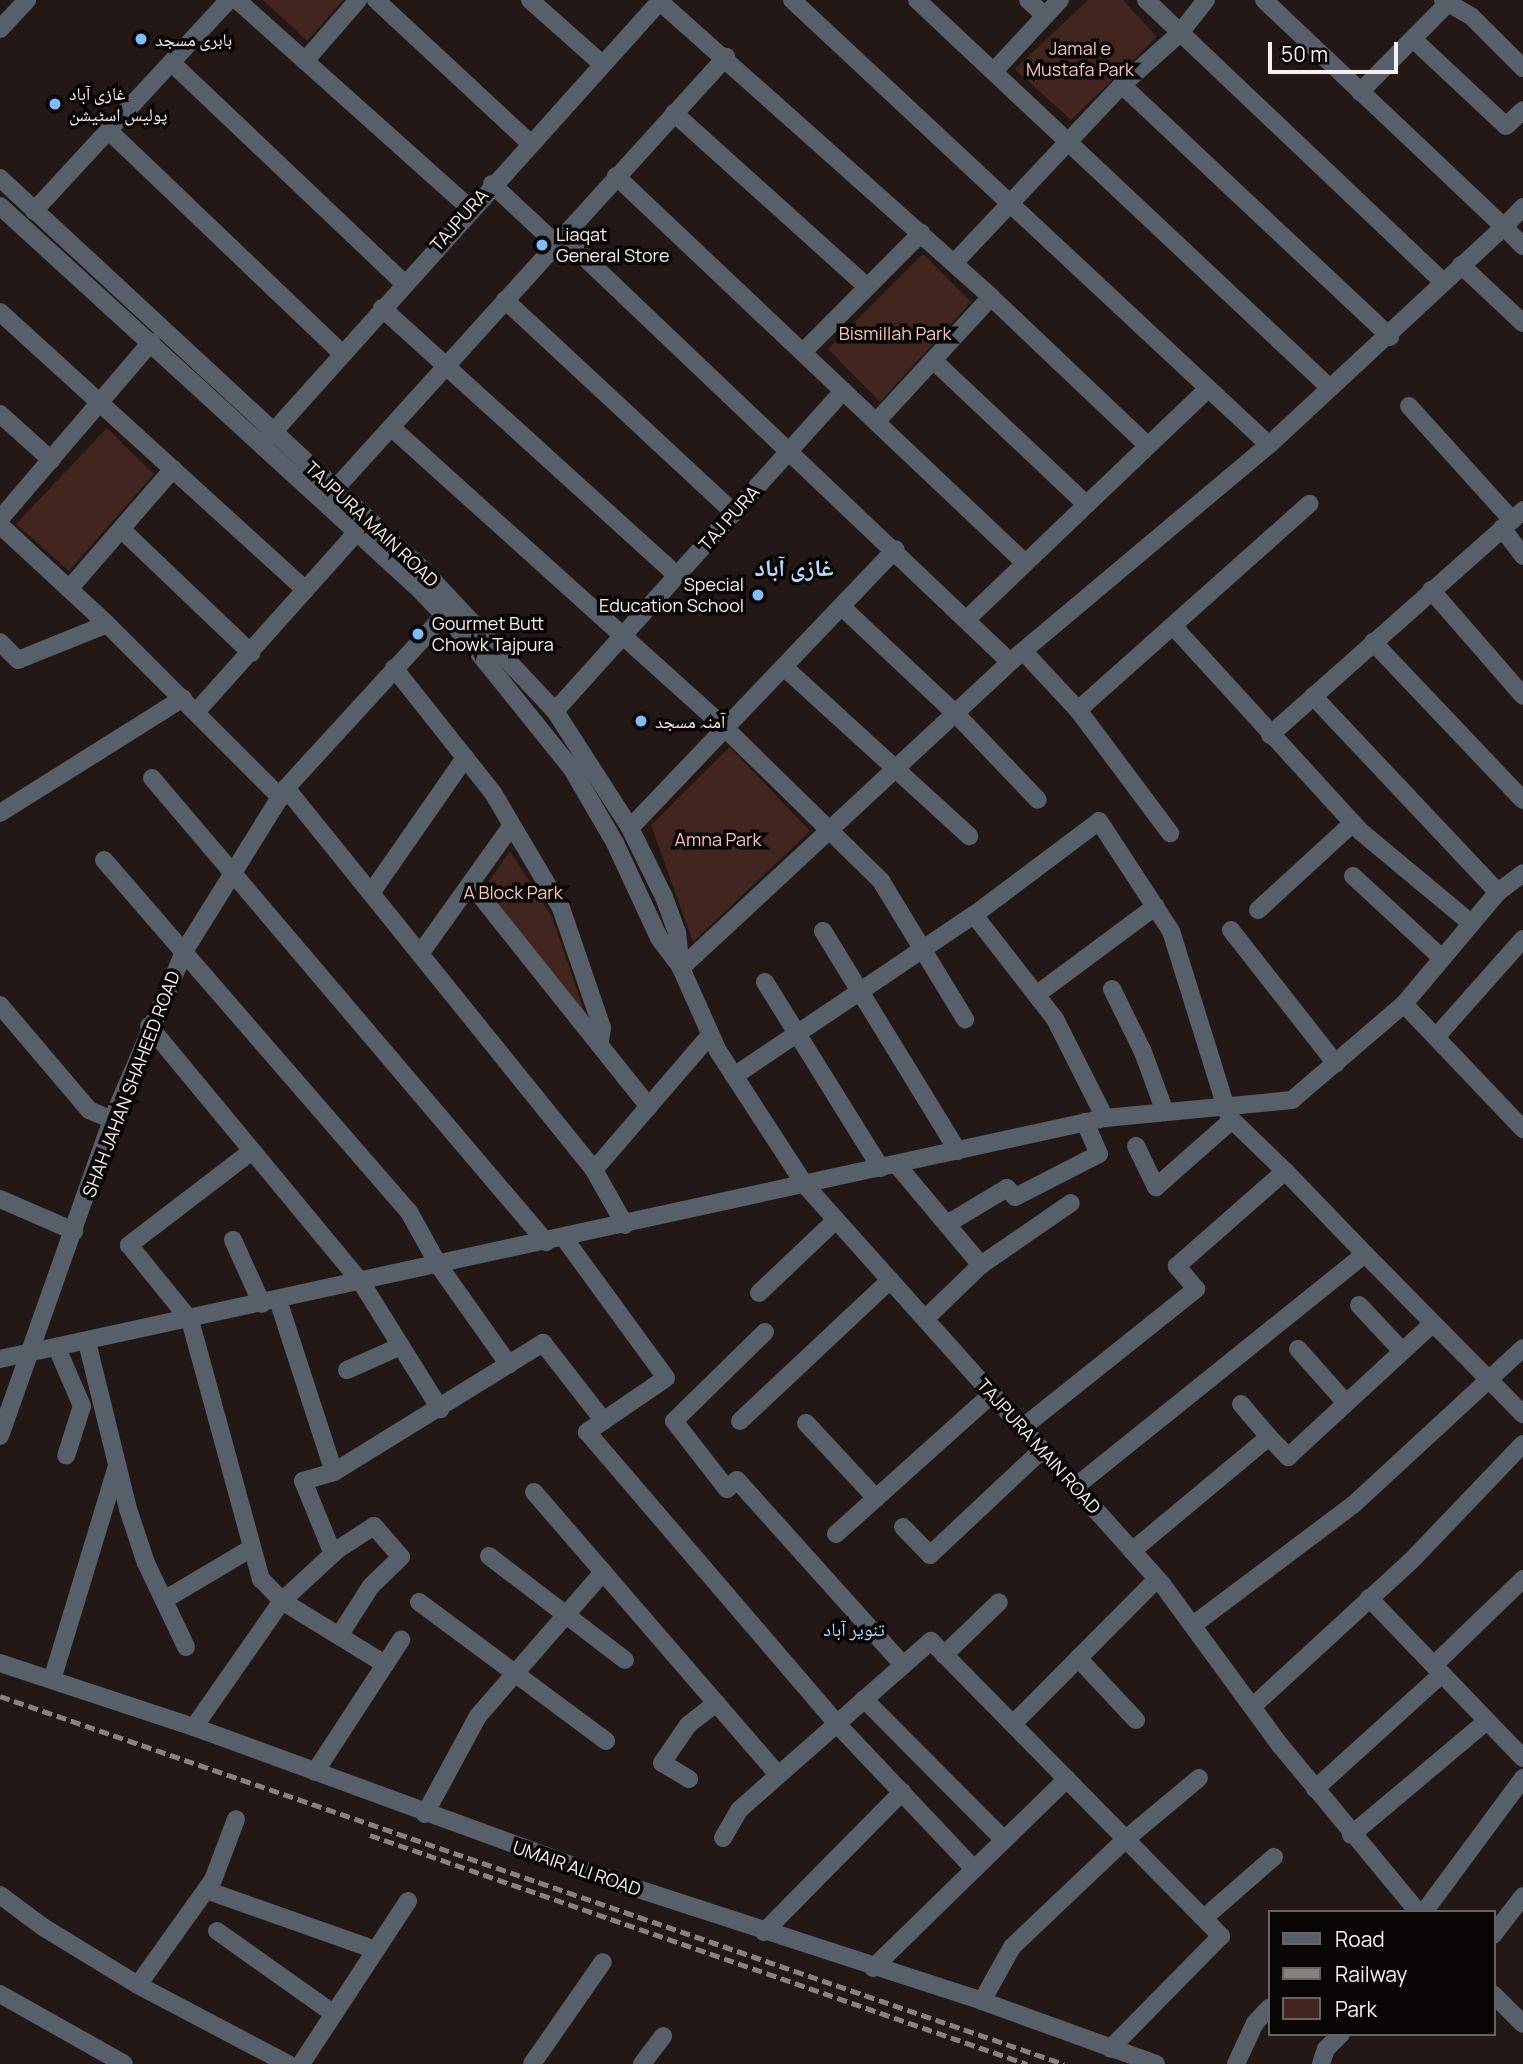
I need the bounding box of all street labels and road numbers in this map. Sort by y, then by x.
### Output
street label: TAJPURA [425,184,493,256]
street label: TAJPURA MAIN ROAD [301,457,443,591]
street label: TAJ PURA [694,481,764,555]
street label: SHAH JAHAN SHAHEED ROAD [78,968,184,1200]
street label: TAJPURA MAIN ROAD [973,1374,1105,1518]
street label: UMAIR ALI ROAD [510,1836,644,1900]

